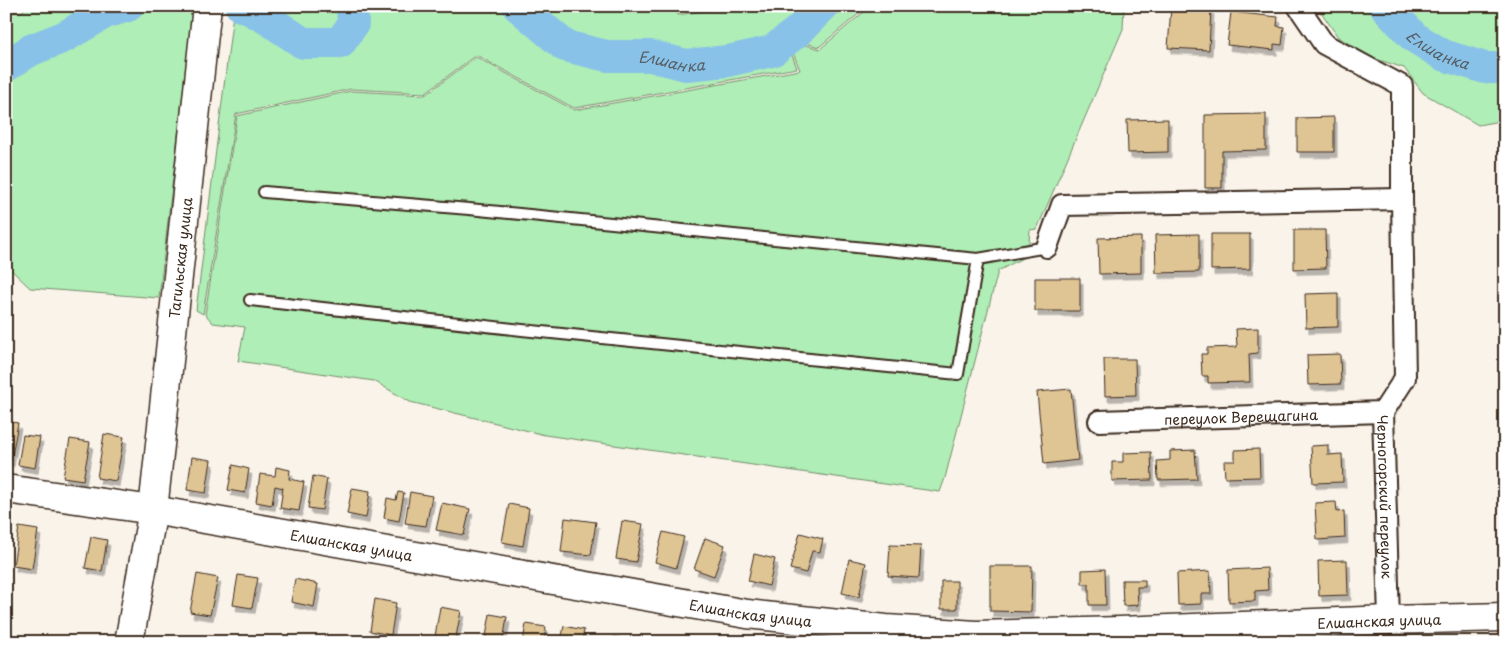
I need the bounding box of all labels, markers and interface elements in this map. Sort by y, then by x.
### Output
water label: Елшанка [1401,25,1473,74]
water label: Елшанка [638,44,706,77]
street label: Тагильская улица [163,196,197,319]
street label: переулок Верещагина [1164,404,1318,429]
street label: Черногорский переулок [1373,415,1398,580]
street label: Елшанская улица [289,524,414,566]
street label: Елшанская улица [688,594,813,631]
street label: Елшанская улица [1317,608,1442,633]

